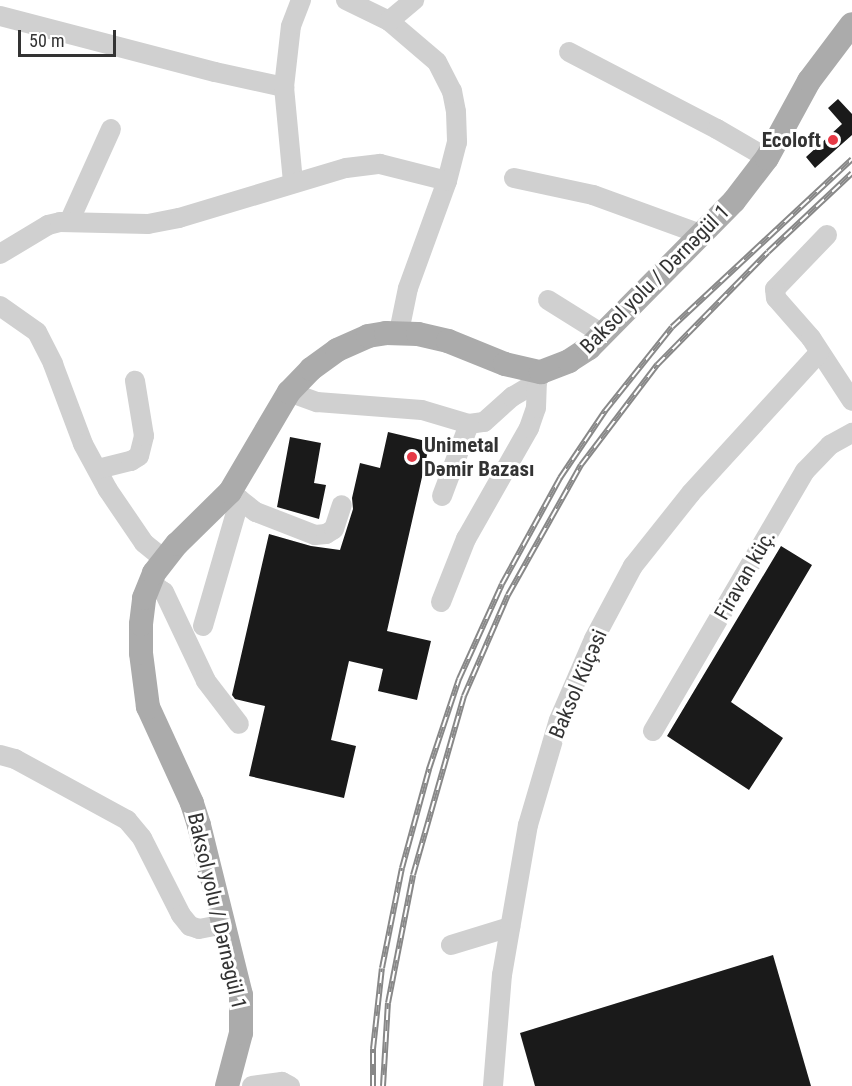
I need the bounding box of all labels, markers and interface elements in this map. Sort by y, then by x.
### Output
scale bar [21,18,118,56]
text: 50 m [29,30,64,51]
place label: Ecoloft [762,127,821,153]
marker: Ecoloft [826,133,840,147]
street label: Baksol yolu / Dərnəgül 1 [575,199,735,359]
place label: Unimetal Dəmir Bazası [424,432,534,482]
marker: Unimetal Dəmir Bazası [405,450,419,464]
street label: Firavan küç. [709,526,781,624]
street label: Baksol Küçəsi [544,626,612,742]
street label: Baksol yolu / Dərnəgül 1 [182,810,252,1012]

